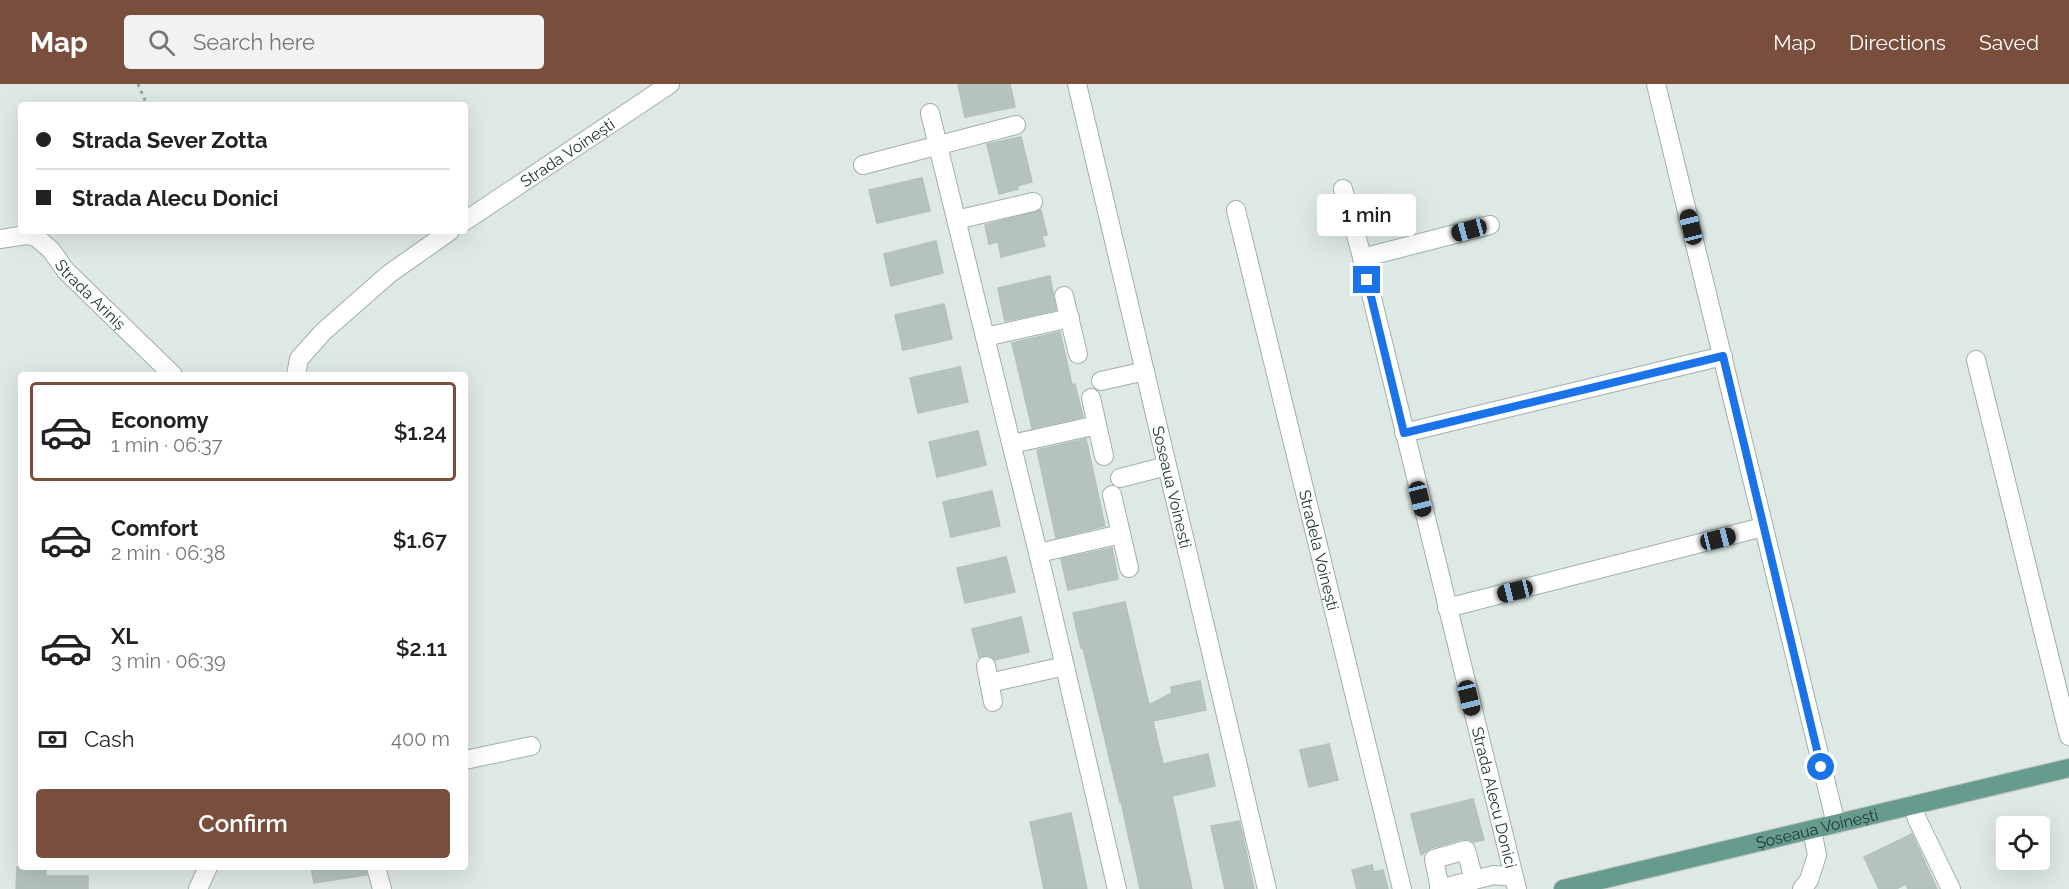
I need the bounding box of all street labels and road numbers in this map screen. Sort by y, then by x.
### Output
street label: Strada Voinești [516,114,618,191]
street label: Strada Ariniș [51,256,130,334]
street label: Soseaua Voinesti [1148,424,1196,550]
street label: Stradela Voinești [1295,488,1343,612]
street label: Strada Alecu Donici [1468,725,1521,870]
street label: Șoseaua Voinești [1754,805,1880,852]

